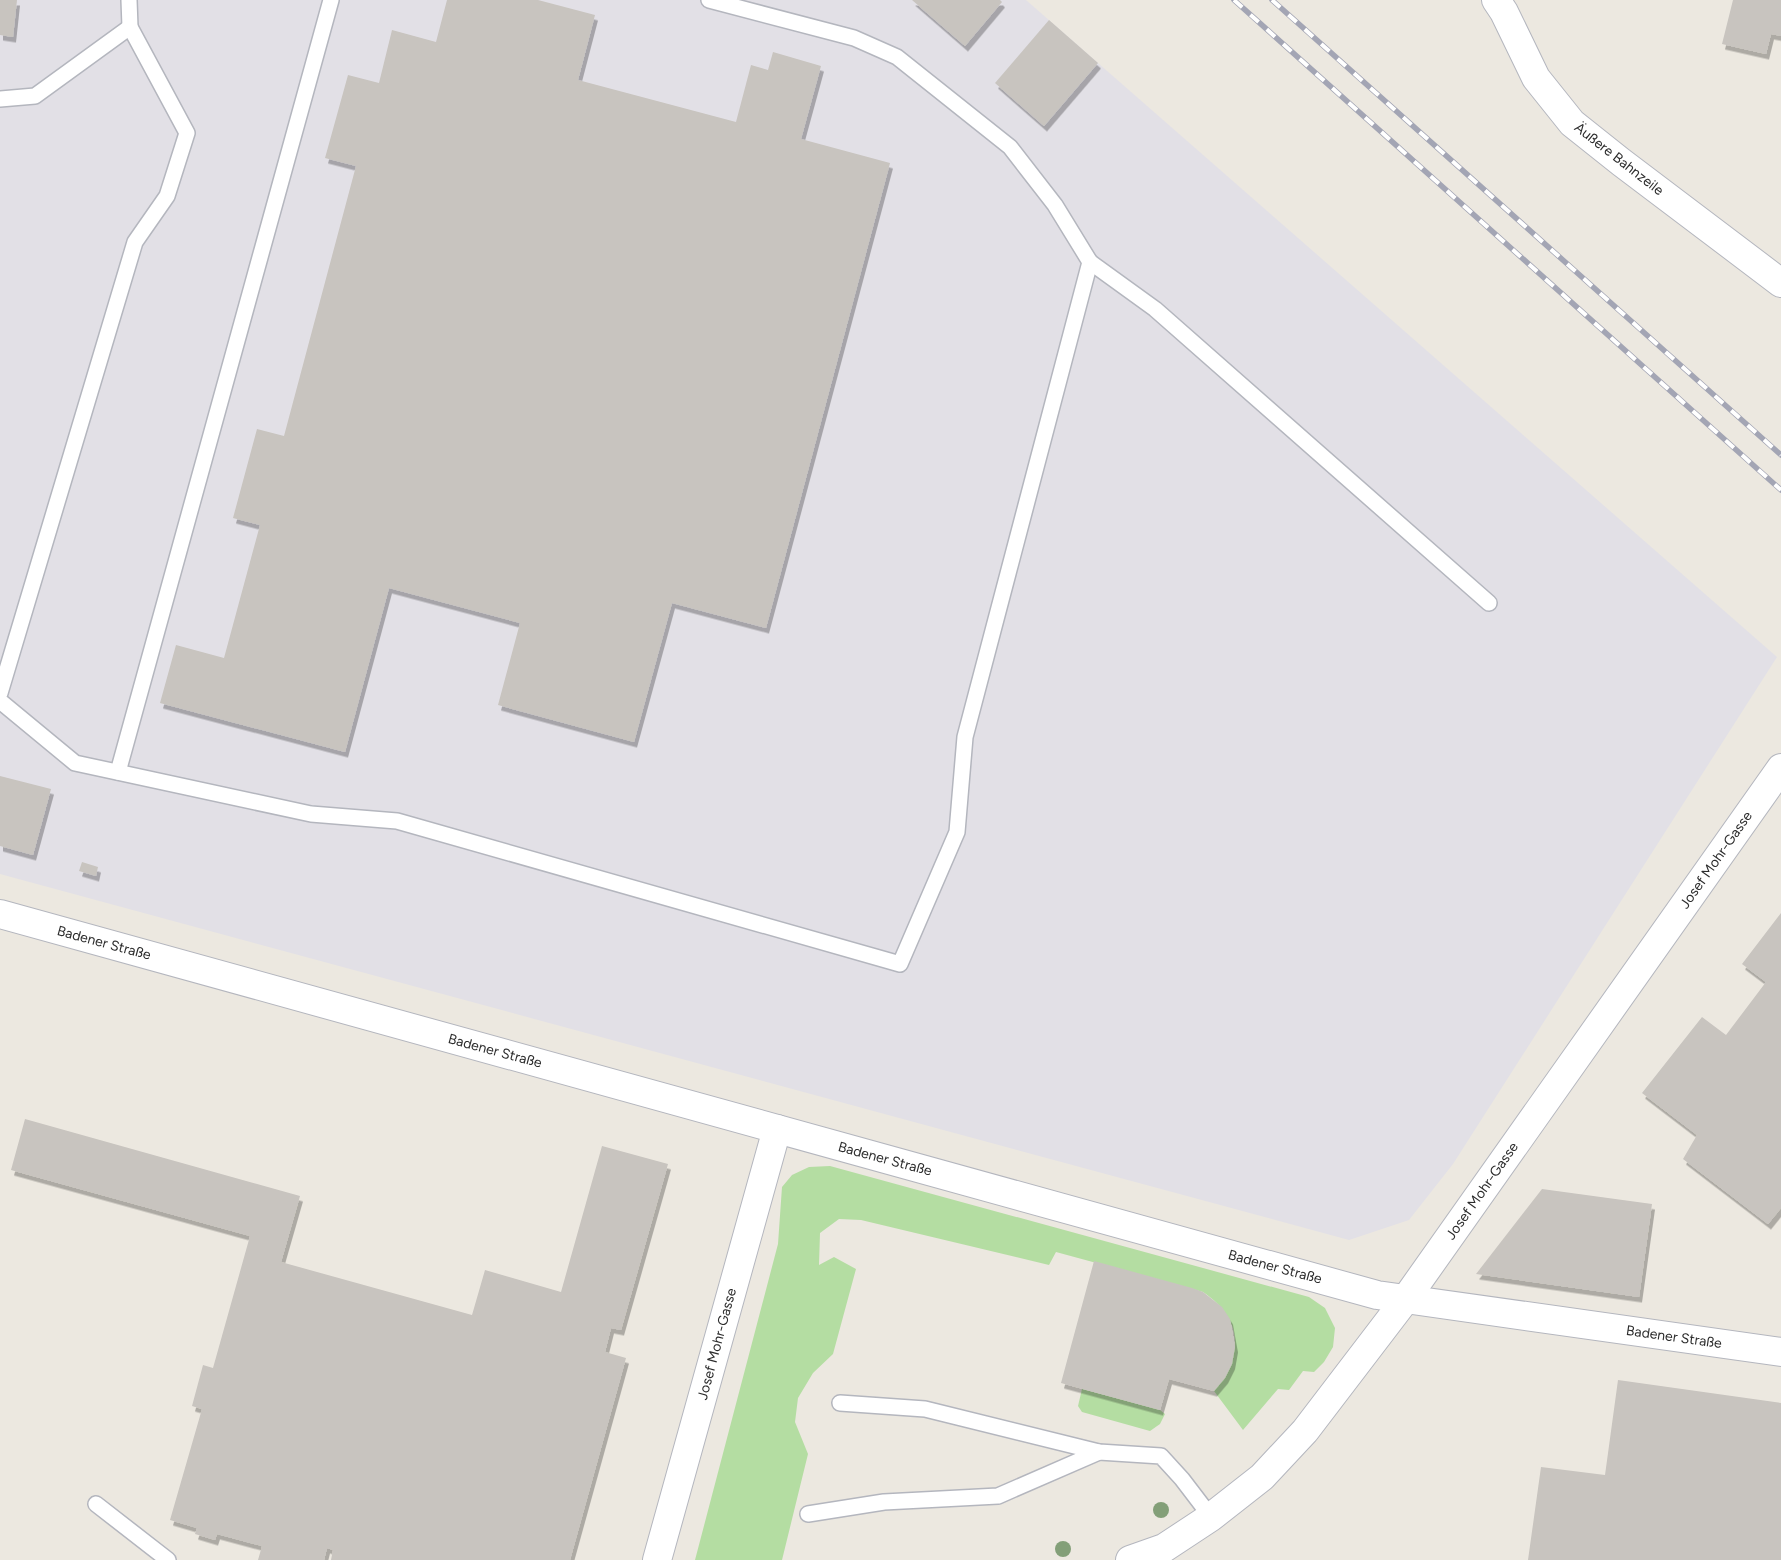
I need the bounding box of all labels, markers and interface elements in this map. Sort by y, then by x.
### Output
street label: Äußere Bahnzeile [1571,119,1667,199]
street label: Josef Mohr-Gasse [1676,808,1756,912]
street label: Badener Straße [55,922,153,964]
street label: Badener Straße [446,1030,544,1072]
street label: Badener Straße [836,1138,934,1180]
street label: Josef Mohr-Gasse [1442,1139,1522,1243]
street label: Badener Straße [1226,1246,1324,1288]
street label: Josef Mohr-Gasse [694,1286,740,1402]
street label: Badener Straße [1625,1322,1723,1352]

